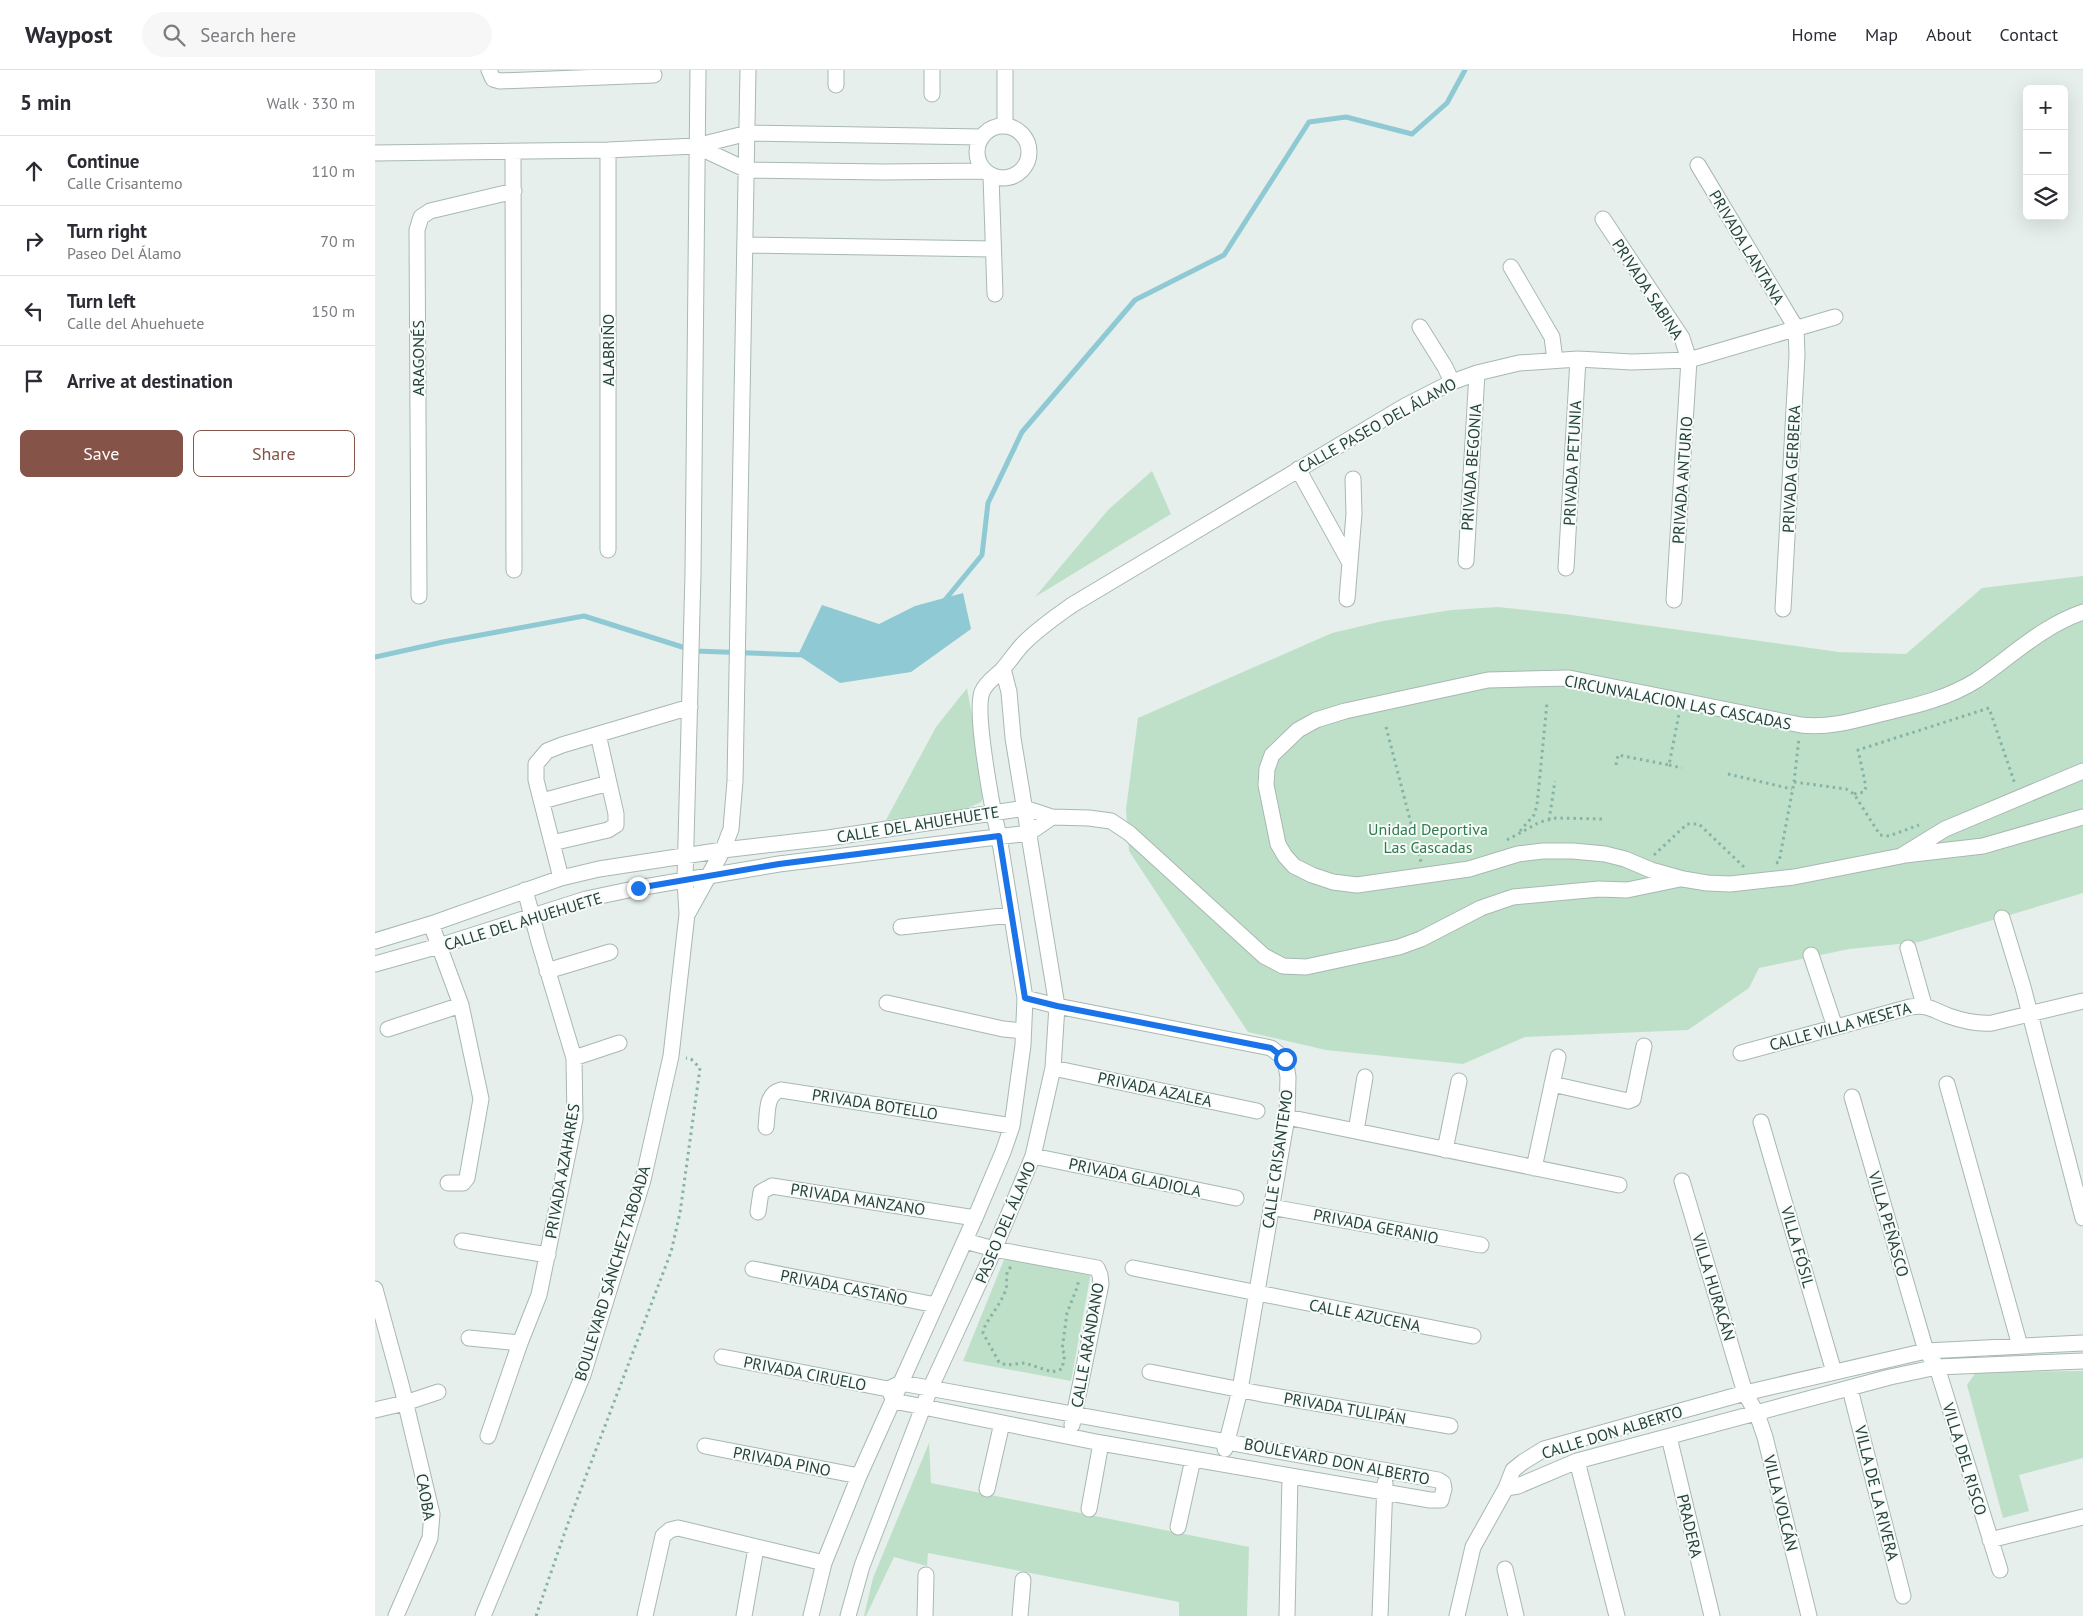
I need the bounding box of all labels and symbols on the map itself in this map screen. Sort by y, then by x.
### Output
street label: PRIVADA LANTANA [1705,186,1789,308]
street label: PRIVADA SABINA [1608,235,1688,344]
street label: ALABRIÑO [598,314,618,386]
street label: ARAGONÉS [408,320,428,396]
street label: CALLE PASEO DEL ÁLAMO [1294,373,1460,477]
street label: PRIVADA PETUNIA [1559,399,1585,526]
street label: PRIVADA BEGONIA [1457,402,1485,531]
street label: PRIVADA GERBERA [1778,404,1804,534]
street label: PRIVADA ANTURIO [1668,415,1696,545]
street label: CIRCUNVALACION LAS CASCADAS [1563,670,1793,734]
street label: CALLE DEL AHUEHUETE [835,801,1001,847]
park label: Unidad Deportiva Las Cascadas [1368,819,1488,857]
route end [627,877,650,900]
street label: CALLE DEL AHUEHUETE [442,887,604,955]
street label: CALLE VILLA MESETA [1767,997,1914,1055]
route start [1274,1048,1297,1071]
street label: PRIVADA AZALEA [1096,1067,1215,1111]
street label: PRIVADA BOTELLO [811,1084,939,1124]
street label: CALLE CRISANTEMO [1257,1088,1297,1230]
street label: PRIVADA AZAHARES [540,1102,584,1240]
street label: PRIVADA GLADIOLA [1067,1153,1204,1201]
street label: PASEO DEL ÁLAMO [970,1158,1040,1286]
street label: BOULEVARD SÁNCHEZ TABOADA [570,1162,655,1383]
street label: VILLA PEÑASCO [1864,1168,1914,1279]
street label: PRIVADA MANZANO [789,1178,927,1220]
street label: VILLA FÓSIL [1777,1203,1819,1290]
street label: PRIVADA GERANIO [1312,1204,1440,1248]
street label: VILLA HURACÁN [1688,1230,1740,1343]
street label: PRIVADA CASTAÑO [779,1265,909,1309]
street label: CALLE ARÁNDANO [1066,1281,1108,1409]
street label: CALLE AZUCENA [1308,1294,1423,1336]
street label: PRIVADA CIRUELO [742,1351,868,1395]
street label: PRIVADA TULIPÁN [1282,1387,1408,1429]
street label: VILLA DEL RISCO [1938,1399,1992,1518]
street label: CALLE DON ALBERTO [1539,1401,1685,1463]
street label: VILLA DE LA RIVERA [1850,1423,1904,1563]
street label: BOULEVARD DON ALBERTO [1243,1433,1432,1489]
street label: PRIVADA PINO [731,1442,833,1480]
street label: VILLA VOLCÁN [1759,1452,1803,1553]
street label: CAOBA [412,1472,440,1523]
street label: PRADERA [1673,1492,1707,1560]

